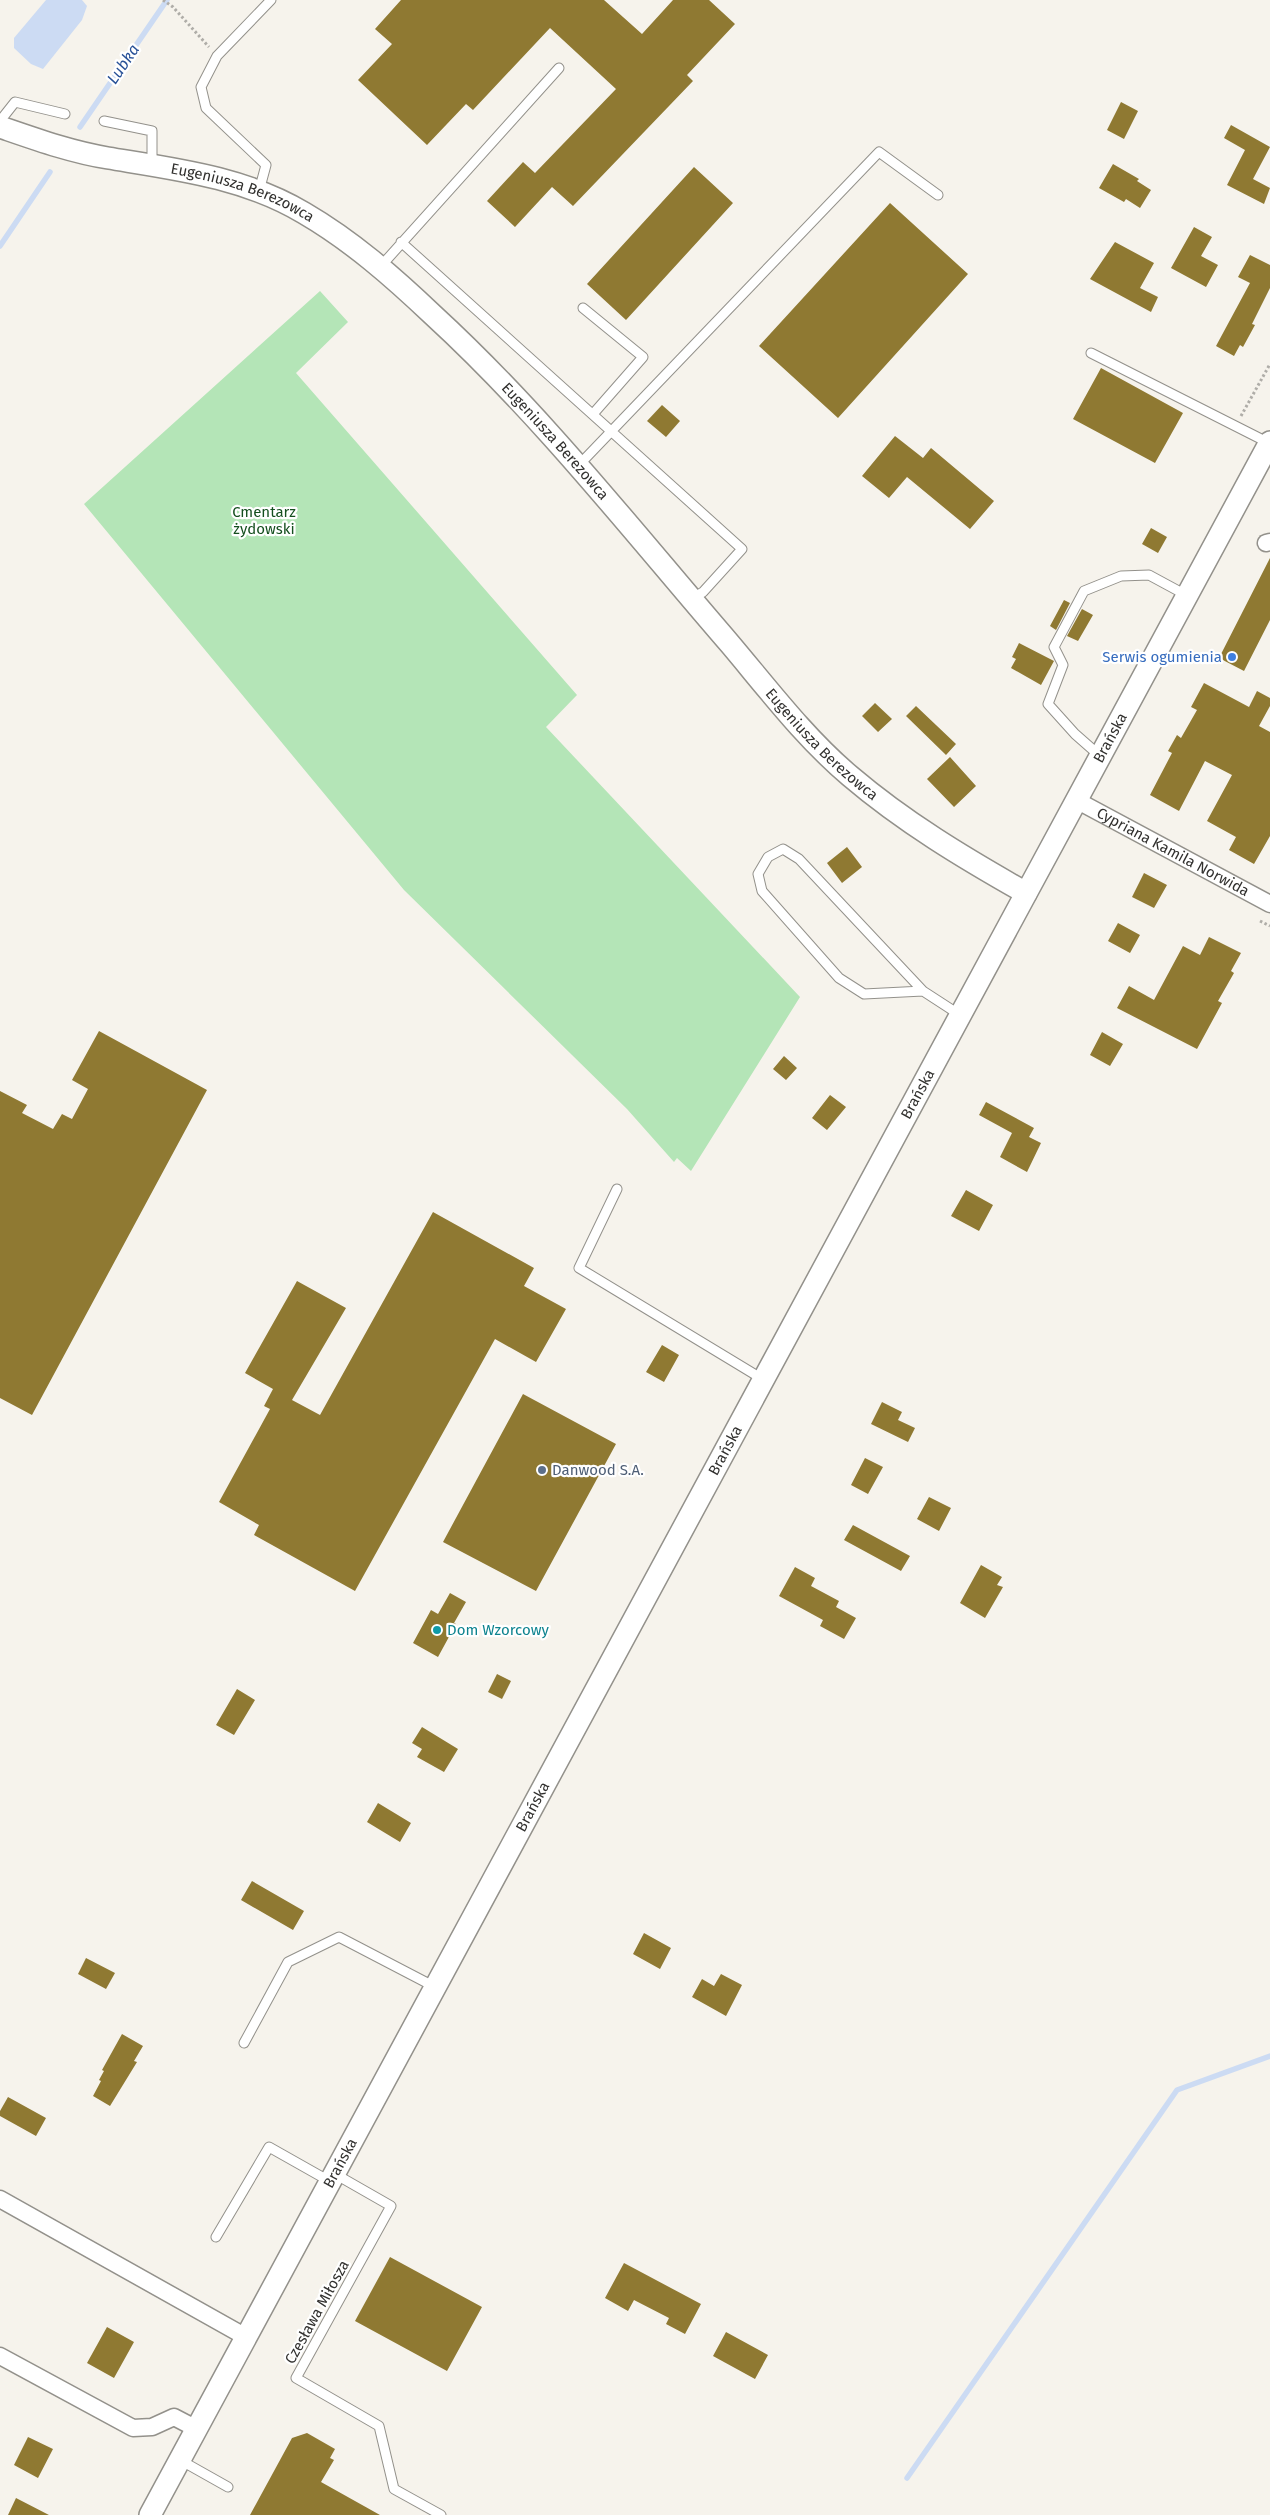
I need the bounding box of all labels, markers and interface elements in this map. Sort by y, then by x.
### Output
water label: Lubka [103,40,143,88]
street label: Eugeniusza Berezowca [169,159,318,226]
street label: Eugeniusza Berezowca [498,379,613,504]
park label: Cmentarz żydowski [232,503,296,538]
place label: Serwis ogumienia [1102,648,1222,666]
marker: Serwis ogumienia [1226,651,1238,663]
street label: Eugeniusza Berezowca [762,685,881,804]
street label: Brańska [1089,710,1131,766]
street label: Cypriana Kamila Norwida [1094,804,1252,900]
street label: Brańska [897,1066,938,1122]
street label: Brańska [704,1422,746,1478]
place label: Danwood S.A. [552,1461,644,1479]
marker: Danwood S.A. [536,1464,548,1476]
place label: Dom Wzorcowy [447,1621,549,1639]
marker: Dom Wzorcowy [431,1624,443,1636]
street label: Brańska [512,1779,553,1835]
street label: Brańska [319,2135,361,2191]
street label: Czesława Miłosza [281,2257,353,2367]

